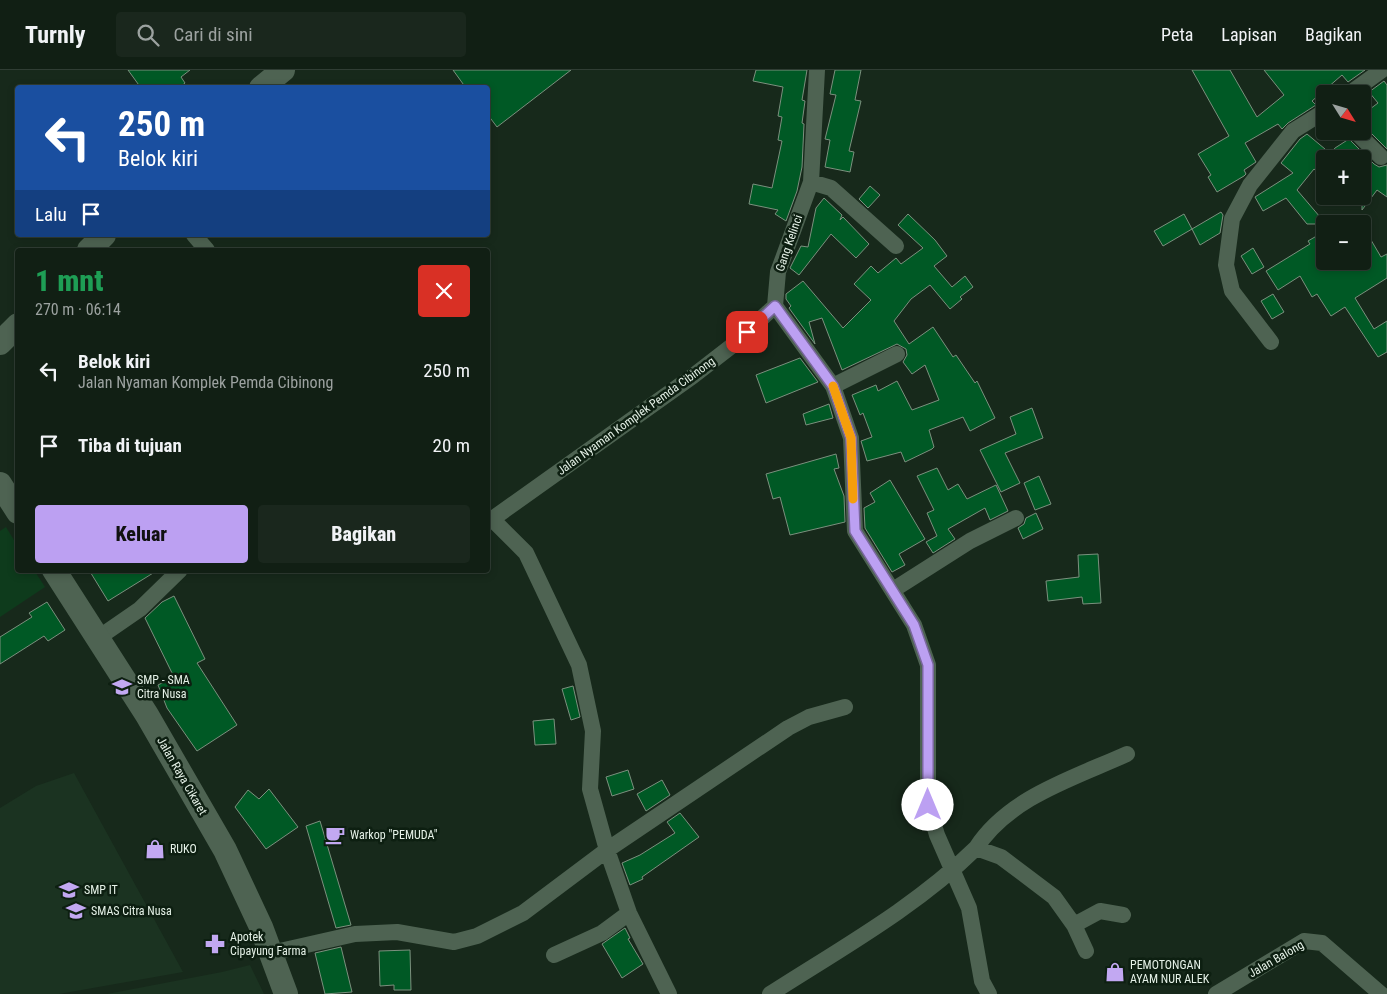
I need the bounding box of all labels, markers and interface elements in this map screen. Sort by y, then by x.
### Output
search box [116,12,466,57]
text: Turnly [25,21,86,49]
icon: search [134,21,162,49]
text: Cari di sini [174,23,253,46]
text: Peta [1161,24,1193,45]
text: Lapisan [1221,24,1277,45]
text: Bagikan [1305,24,1362,45]
north arrow [1316,85,1371,140]
map controls [1316,85,1371,270]
text: 250 m [118,104,205,145]
icon: left [35,105,100,170]
text: Belok kiri [118,146,198,171]
button: + [1316,150,1371,205]
icon: arrive [77,200,105,228]
text: Lalu [35,203,67,226]
street label: Gang Kelinci [773,213,805,273]
button: − [1316,215,1371,270]
text: 1 mnt [35,263,103,298]
button: close [418,265,470,317]
text: 270 m · 06:14 [35,300,121,319]
pin [726,311,768,353]
icon: arrive [733,318,761,346]
text: Belok kiri [78,350,150,373]
street label: Jalan Nyaman Komplek Pemda Cibinong [554,354,718,478]
icon: left [35,357,63,385]
text: 250 m [423,359,470,382]
text: Jalan Nyaman Komplek Pemda Cibinong [78,373,333,392]
icon: arrive [35,432,63,460]
text: Tiba di tujuan [78,434,182,457]
text: 20 m [433,434,470,457]
button: Keluar [35,505,248,563]
button: Bagikan [258,505,470,563]
place label: SMP - SMA Citra Nusa [137,673,190,701]
school or university icon: SMP - SMA Citra Nusa [111,676,133,698]
street label: Jalan Raya Cikaret [154,735,210,818]
position arrow [901,778,953,830]
cafe icon: Warkop "PEMUDA" [324,824,346,846]
place label: Warkop "PEMUDA" [350,828,438,842]
shop icon: RUKO [144,838,166,860]
place label: RUKO [170,842,197,856]
school or university icon: SMP IT [58,879,80,901]
place label: SMP IT [84,883,118,897]
school or university icon: SMAS Citra Nusa [65,900,87,922]
place label: SMAS Citra Nusa [91,904,172,918]
place label: Apotek Cipayung Farma [230,930,306,958]
pharmacy icon: Apotek Cipayung Farma [204,933,226,955]
street label: Jalan Balong [1246,938,1306,980]
place label: PEMOTONGAN AYAM NUR ALEK [1130,958,1210,986]
shop icon: PEMOTONGAN AYAM NUR ALEK [1104,961,1126,983]

